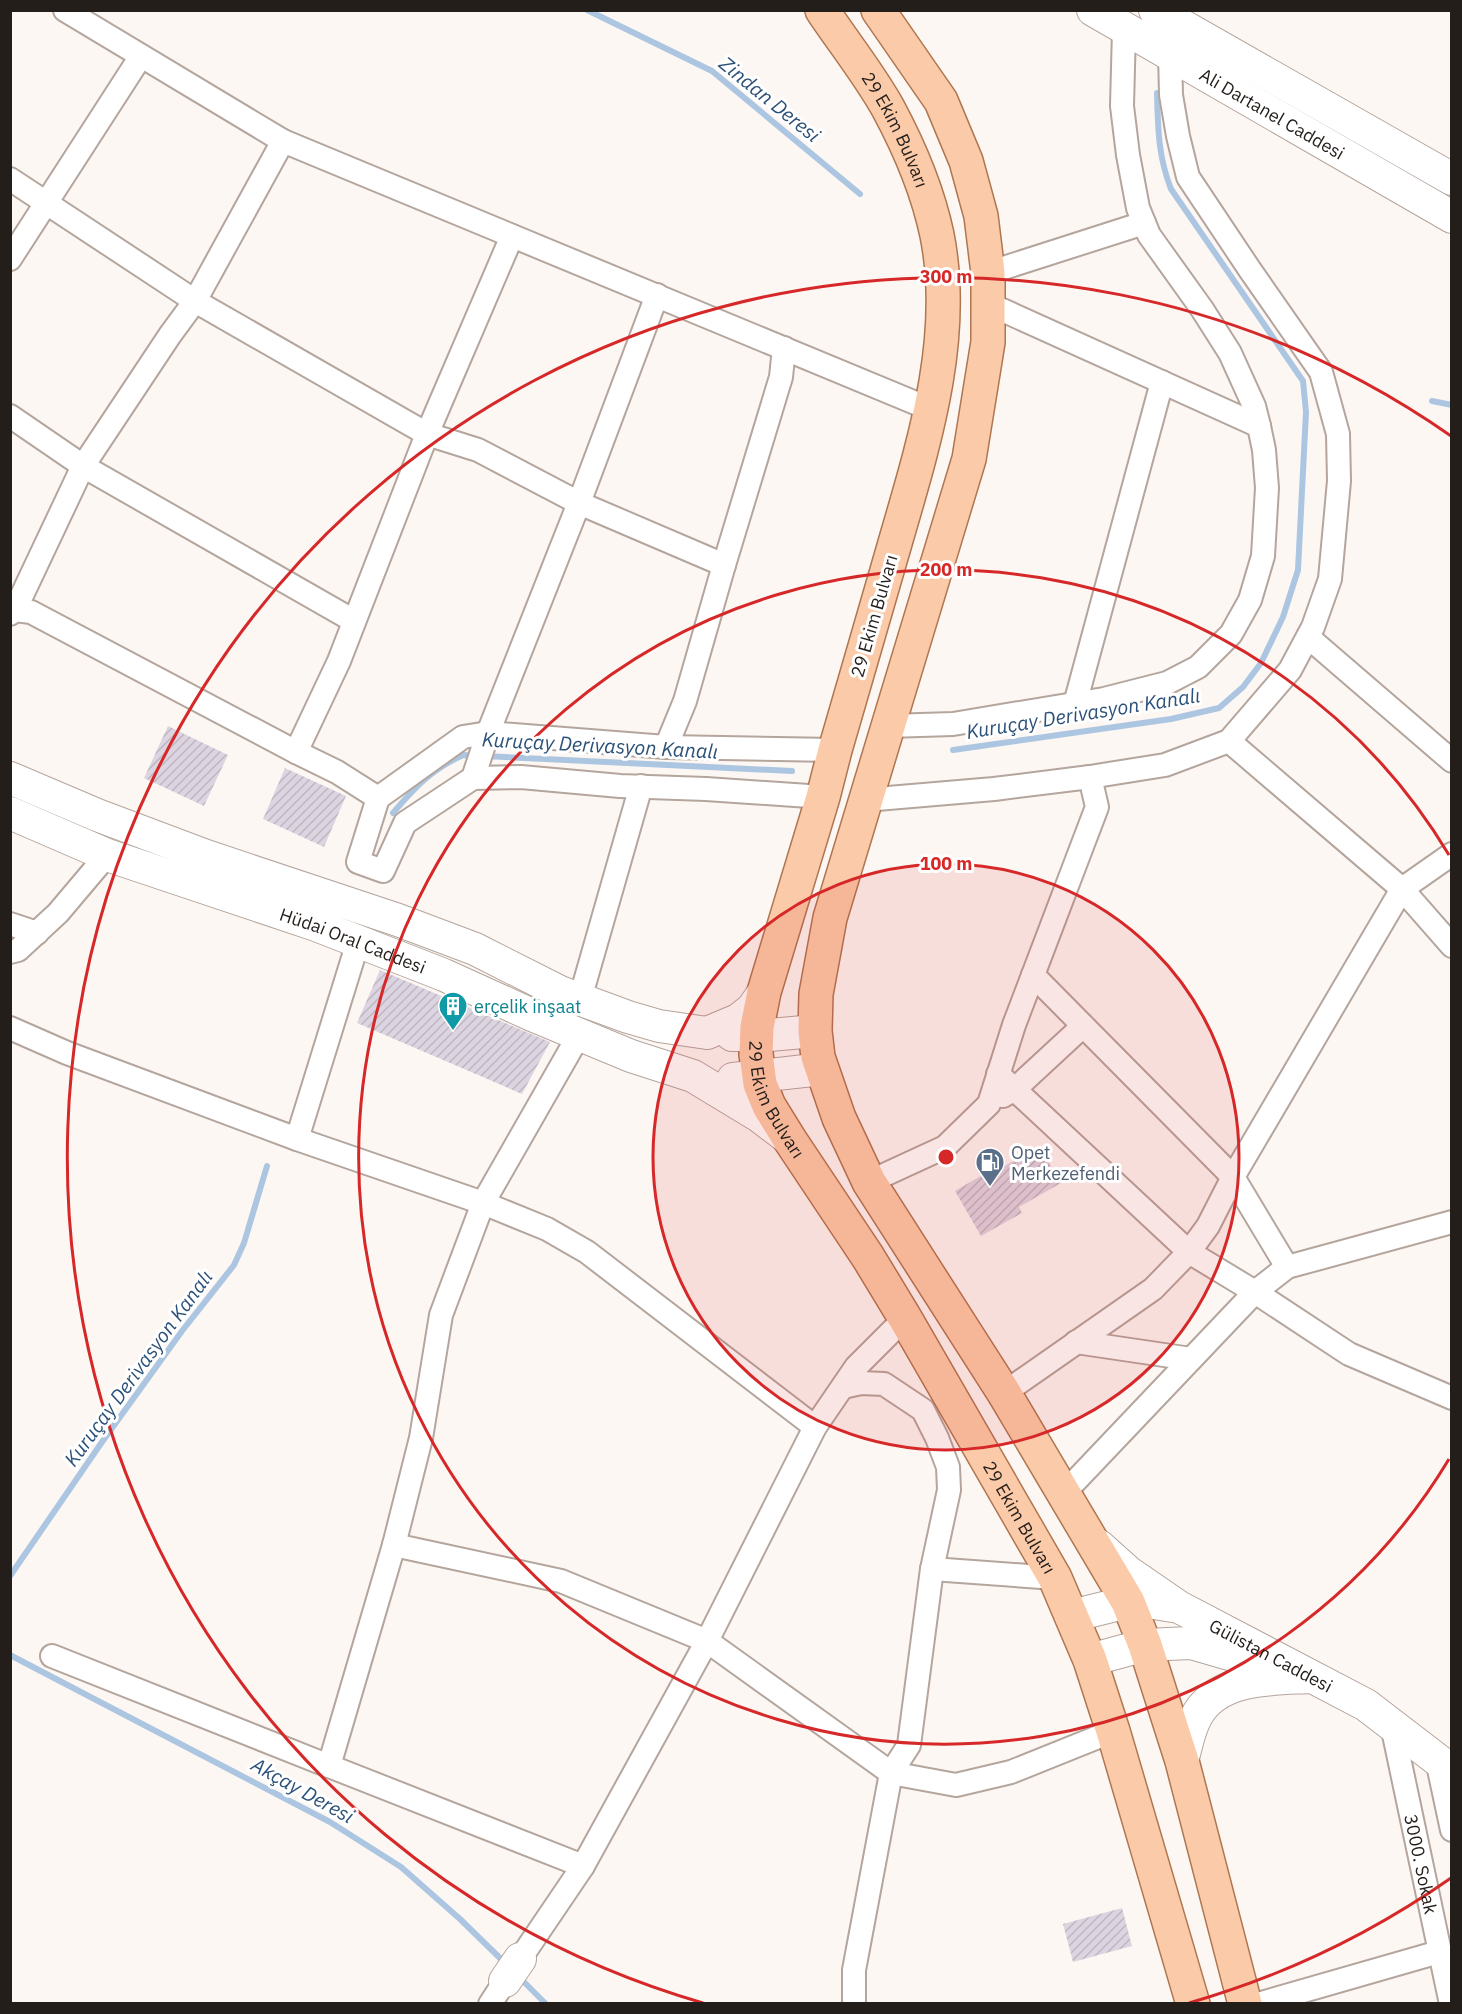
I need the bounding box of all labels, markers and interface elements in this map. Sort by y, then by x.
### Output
water label: Zindan Deresi [713,49,827,149]
street label: Ali Dartanel Caddesi [1196,63,1349,164]
street label: 29 Ekim Bulvarı [857,67,934,190]
text: 300 m [920,265,972,288]
street label: 29 Ekim Bulvarı [846,552,902,680]
text: 200 m [920,558,972,581]
water label: Kuruçay Derivasyon Kanalı [964,681,1202,745]
water label: Kuruçay Derivasyon Kanalı [481,725,719,765]
text: 100 m [920,852,972,875]
street label: Hüdai Oral Caddesi [277,902,429,978]
building icon: erçelik inşaat [437,990,469,1032]
place label: erçelik inşaat [474,995,581,1018]
street label: 29 Ekim Bulvarı [744,1040,810,1162]
place label: Opet Merkezefendi [1011,1141,1120,1185]
fuel station icon: Opet Merkezefendi [974,1146,1006,1188]
centre of rings [936,1147,956,1167]
water label: Kuruçay Derivasyon Kanalı [58,1264,218,1472]
street label: 29 Ekim Bulvarı [978,1457,1061,1578]
street label: Gülistan Caddesi [1205,1613,1337,1697]
water label: Akçay Deresi [246,1750,360,1830]
street label: 3000. Sokak [1400,1812,1443,1916]

